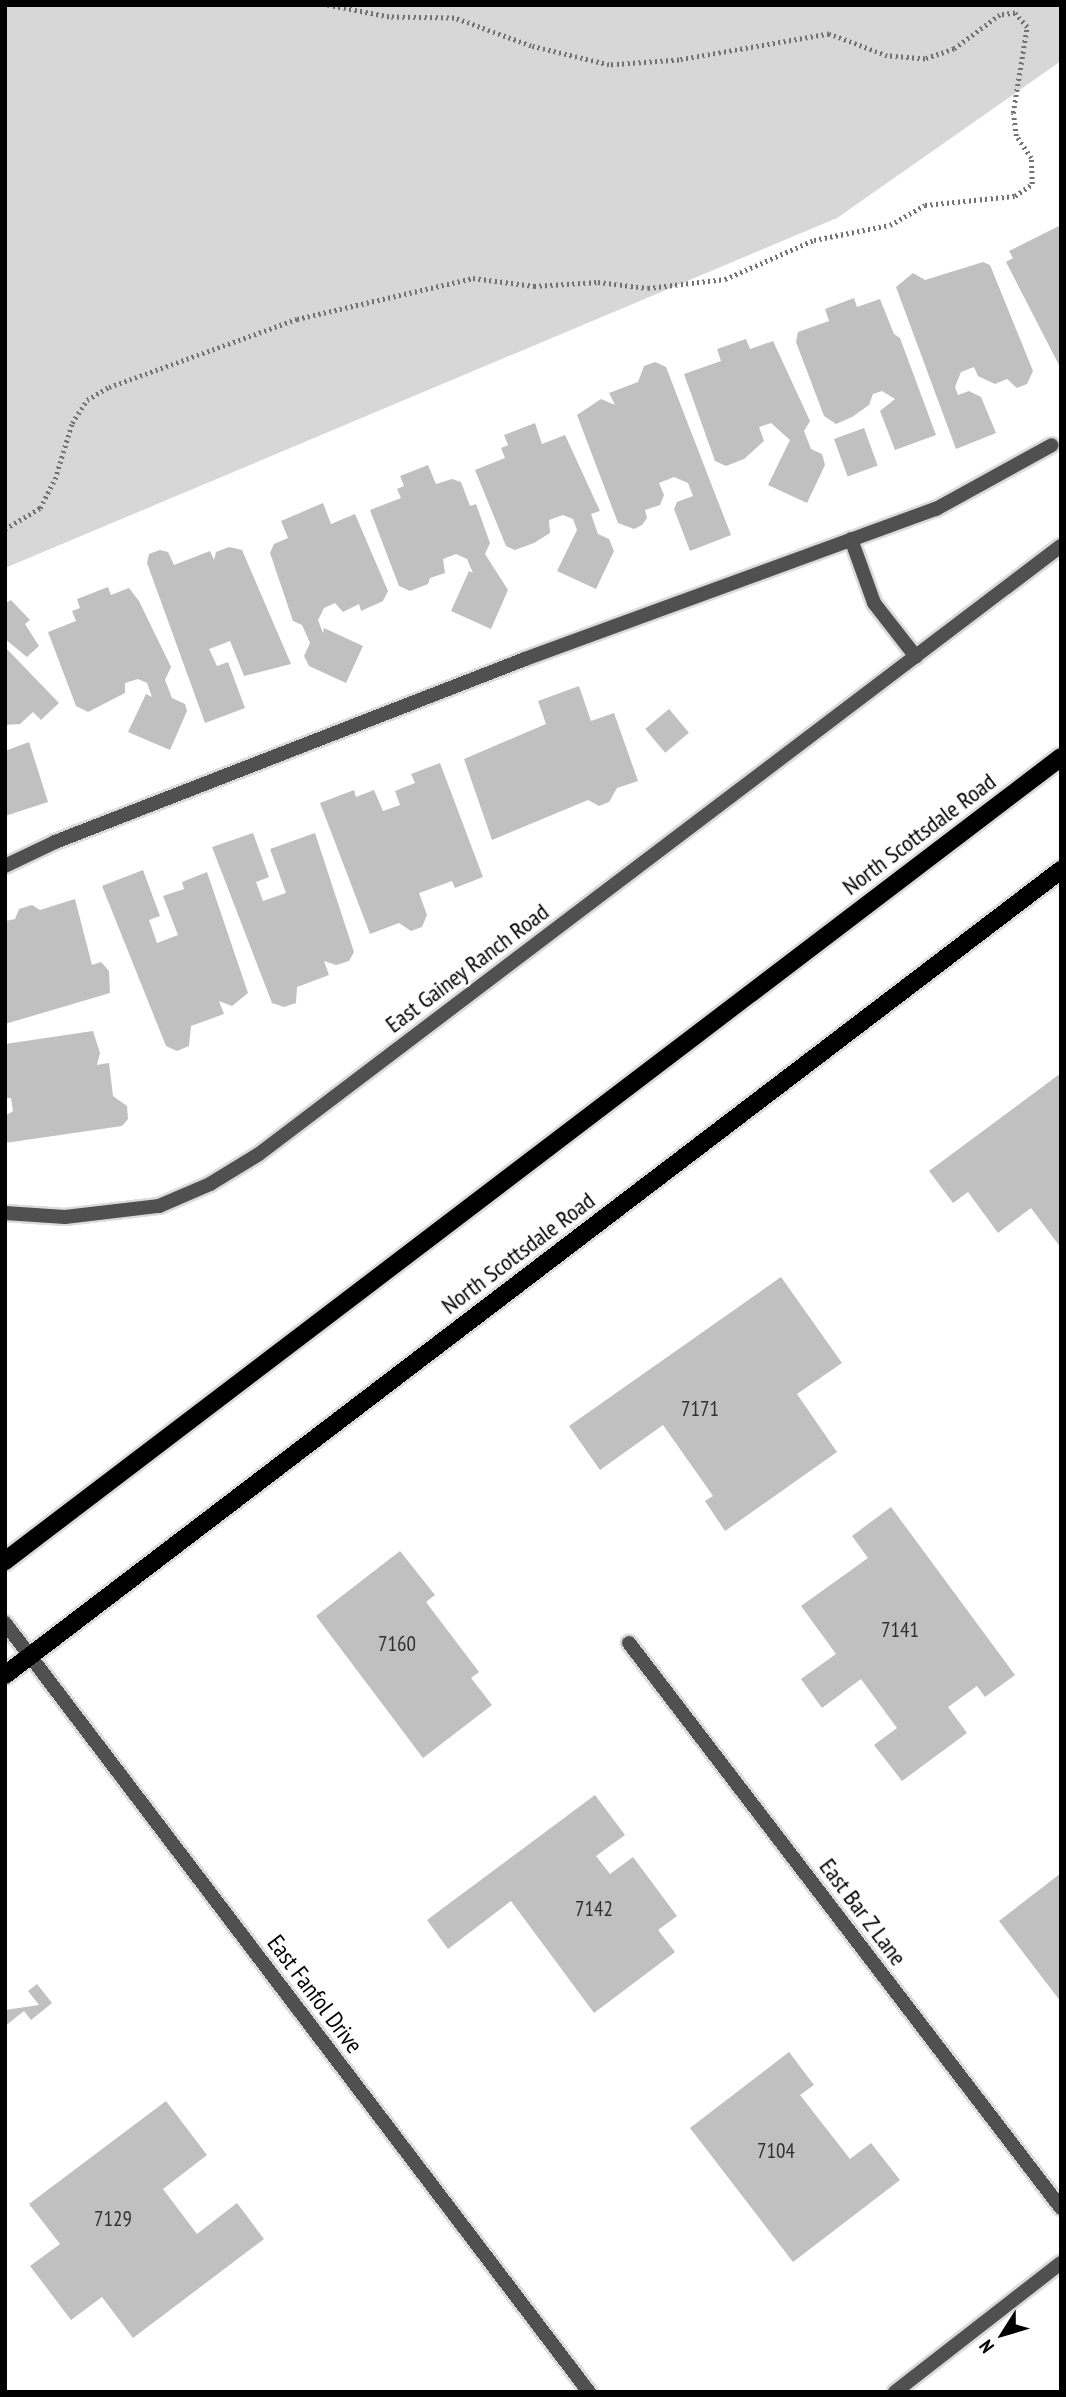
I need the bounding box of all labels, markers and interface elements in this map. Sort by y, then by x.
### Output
street label: North Scottsdale Road [837,767,1001,901]
street label: East Gainey Ranch Road [380,897,554,1039]
street label: North Scottsdale Road [436,1186,600,1320]
house number: 7171 [681,1396,719,1422]
house number: 7141 [881,1617,919,1643]
house number: 7160 [378,1631,416,1657]
street label: East Bar Z Lane [813,1852,913,1972]
house number: 7142 [575,1896,613,1922]
street label: East Fanfol Drive [261,1929,369,2059]
house number: 7104 [757,2138,795,2164]
house number: 7129 [94,2206,132,2232]
north arrow [968,2299,1038,2369]
text: N [974,2335,999,2358]

